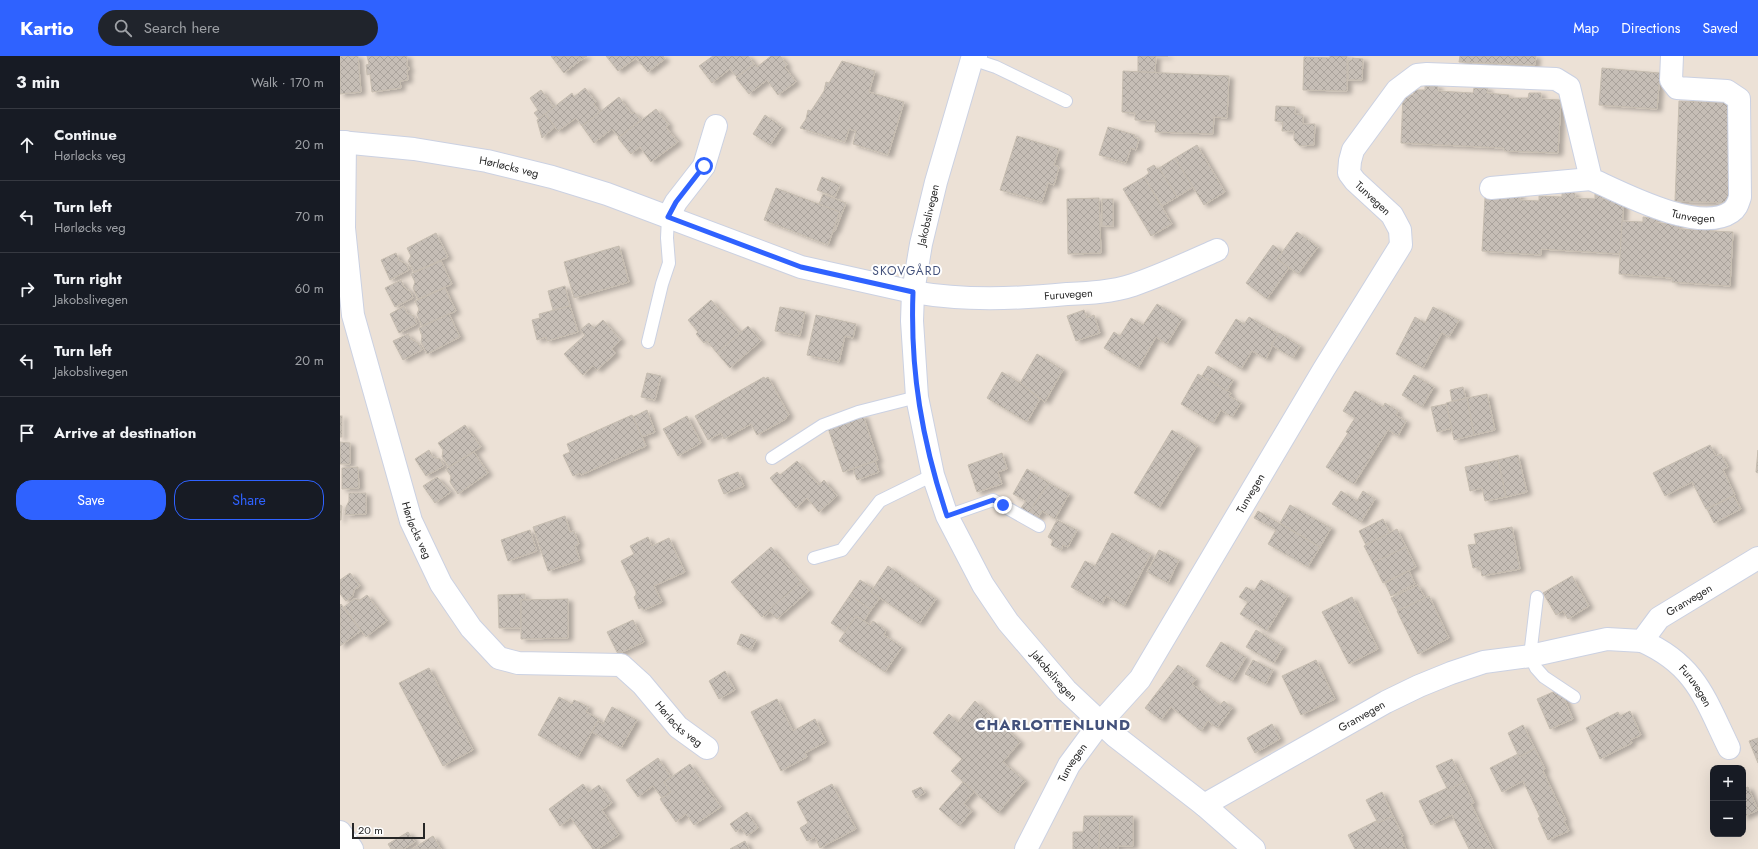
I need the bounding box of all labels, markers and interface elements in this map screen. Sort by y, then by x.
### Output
search box [98,10,378,46]
text: Kartio [20,15,74,42]
icon: search [112,17,134,39]
text: Search here [144,17,220,39]
text: Map [1573,18,1599,38]
text: Directions [1621,18,1681,38]
text: Saved [1703,18,1738,38]
text: 3 min [16,70,60,94]
text: Walk · 170 m [251,73,324,92]
text: Continue [54,124,117,146]
icon: ahead [16,134,38,156]
text: 20 m [295,135,324,154]
text: Hørløcks veg [54,146,126,165]
street label: Hørløcks veg [478,152,540,181]
route start [695,157,713,175]
street label: Tunvegen [1352,177,1394,219]
street label: Jakobslivegen [913,183,943,249]
text: Turn left [54,196,112,218]
street label: Tunvegen [1670,205,1716,226]
icon: left [16,206,38,228]
text: 70 m [295,207,324,226]
text: Hørløcks veg [54,218,126,237]
district label: SKOVGÅRD [872,262,942,280]
text: Turn right [54,268,122,290]
icon: right [16,278,38,300]
text: 60 m [295,279,324,298]
street label: Furuvegen [1044,285,1093,304]
text: Jakobslivegen [54,290,128,309]
text: Turn left [54,340,112,362]
icon: left [16,350,38,372]
text: 20 m [295,351,324,370]
text: Jakobslivegen [54,362,128,381]
icon: arrive [16,422,38,444]
text: Arrive at destination [54,422,196,444]
street label: Tunvegen [1232,470,1268,516]
button: Save [16,480,166,520]
button: Share [174,480,324,520]
route end [994,496,1012,514]
street label: Hørløcks veg [398,500,436,561]
street label: Granvegen [1663,580,1715,620]
street label: Jakobslivegen [1026,645,1081,705]
street label: Furuvegen [1675,661,1716,710]
street label: Granvegen [1335,696,1388,735]
street label: Hørløcks veg [651,697,706,750]
district label: CHARLOTTENLUND [975,714,1131,736]
street label: Tunvegen [1054,740,1091,785]
map controls [1710,765,1746,837]
button: + [1710,765,1746,801]
button: − [1710,801,1746,837]
scale bar [352,821,425,840]
text: 20 m [358,822,383,838]

